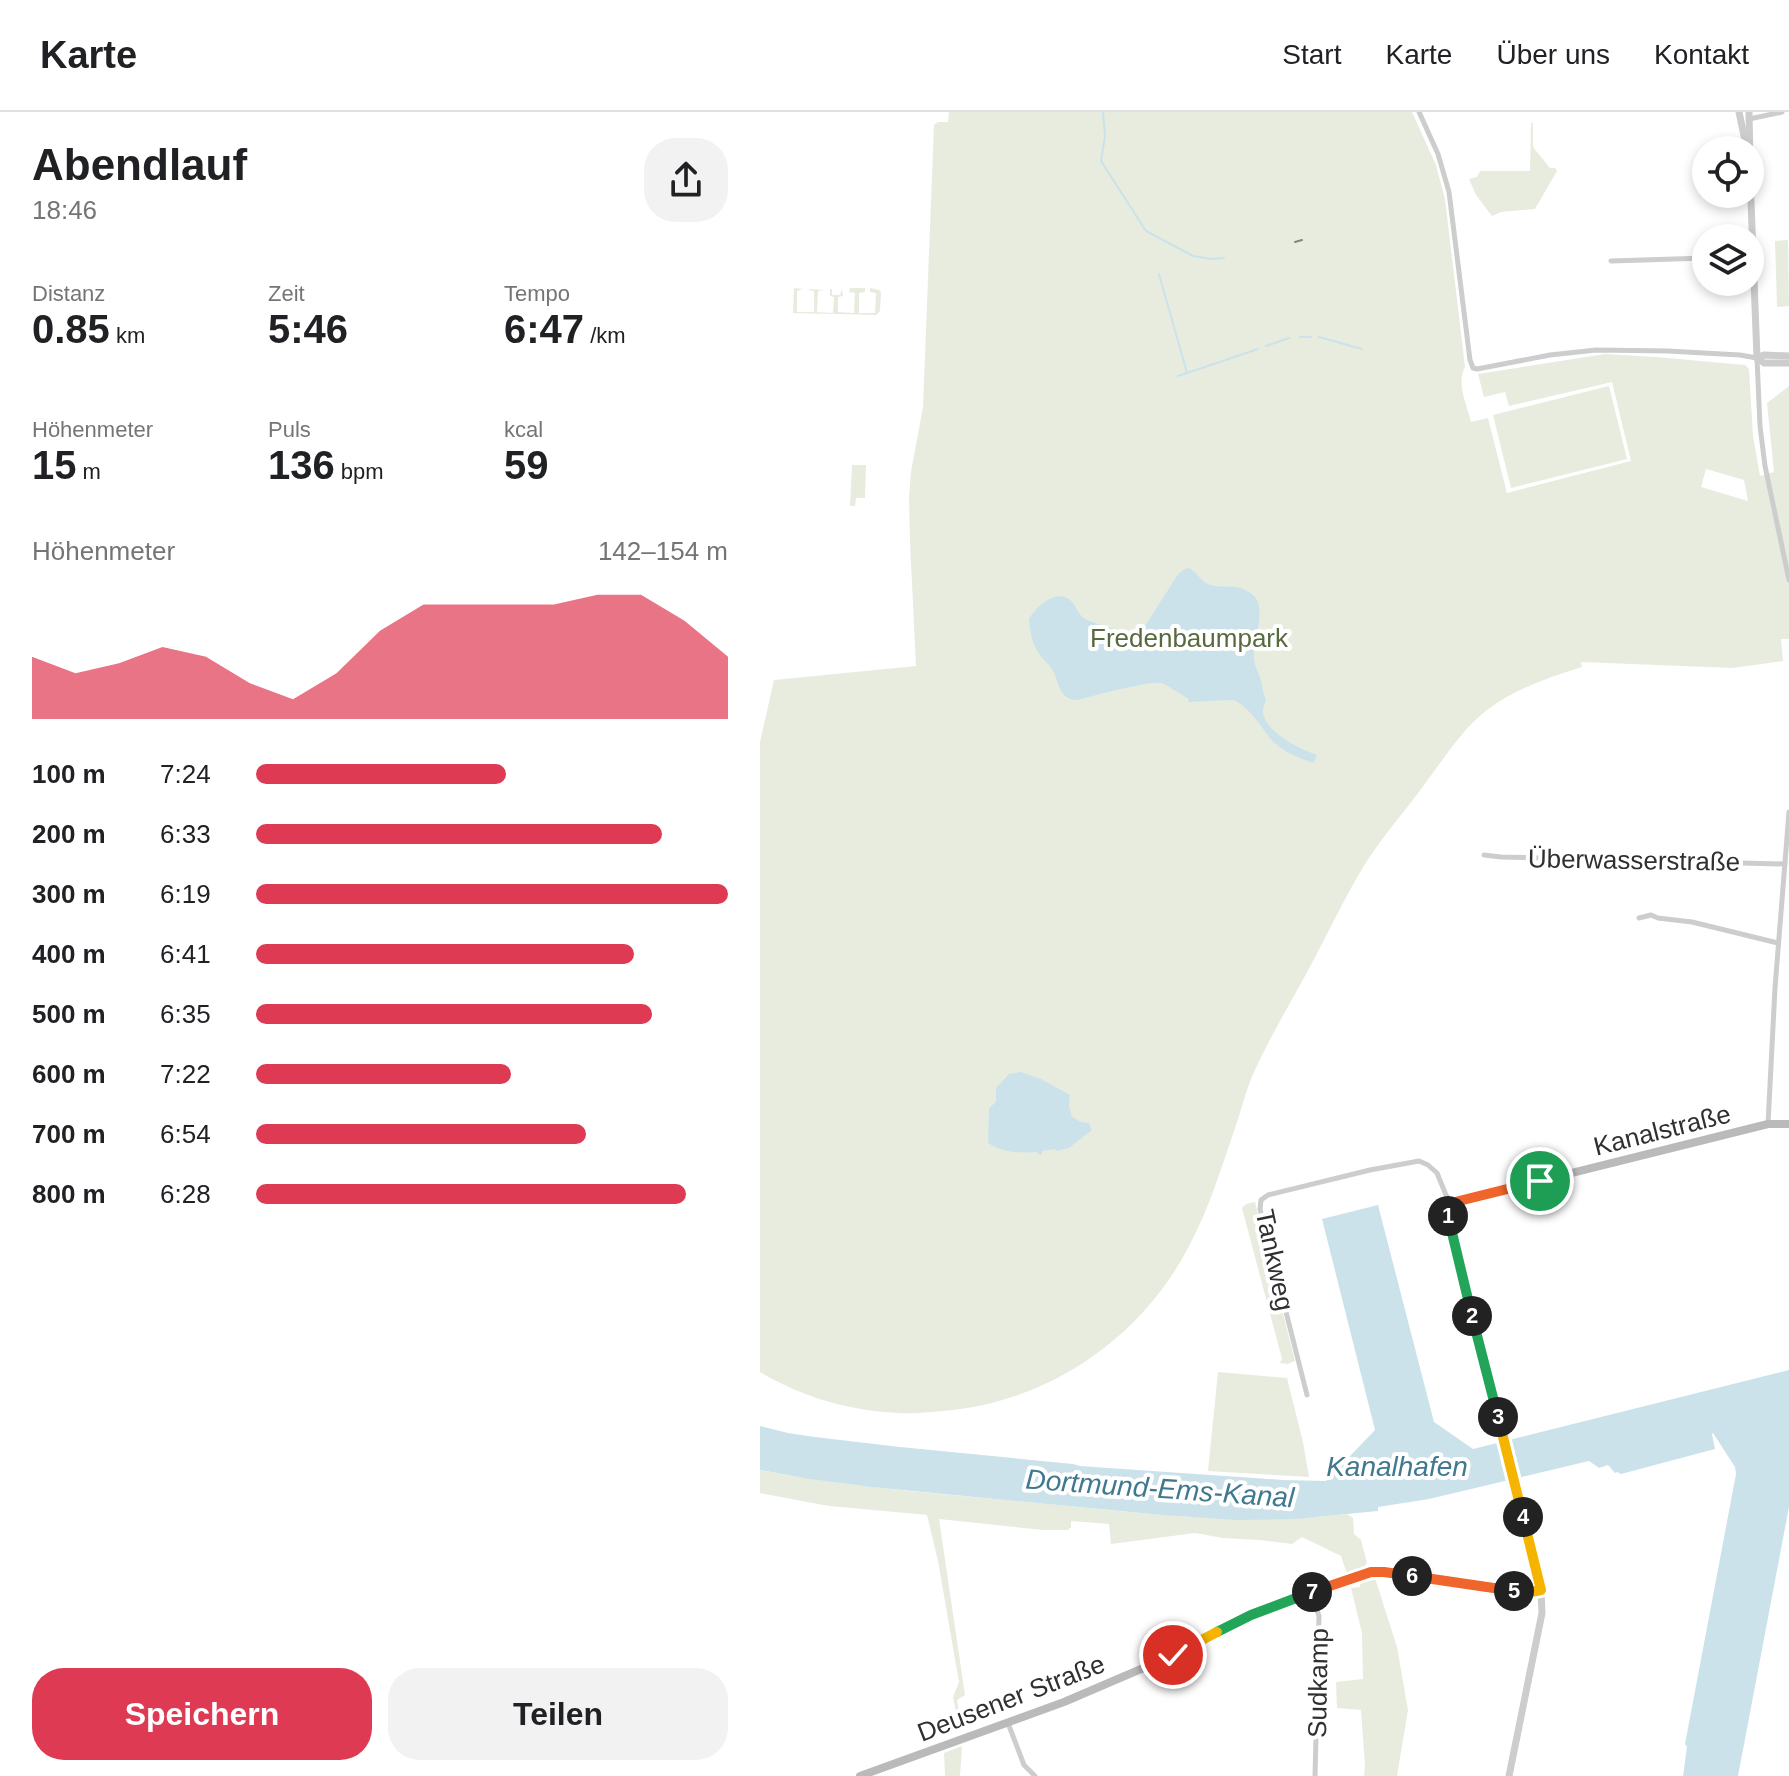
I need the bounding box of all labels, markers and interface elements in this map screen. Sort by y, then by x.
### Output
text: Karte [40,34,137,76]
text: Start [1282,39,1341,70]
text: Karte [1385,39,1452,70]
text: Über uns [1496,39,1610,70]
text: Kontakt [1654,39,1749,70]
map controls [1692,136,1764,296]
button: locate [1692,136,1764,208]
button: share [644,138,728,222]
text: Abendlauf [32,140,247,189]
text: 18:46 [32,195,97,225]
button: layers [1692,224,1764,296]
text: Distanz [32,281,105,306]
text: Zeit [268,281,305,306]
text: Tempo [504,281,570,306]
text: 0.85 [32,307,110,351]
text: 5:46 [268,307,348,351]
text: 6:47 [504,307,584,351]
text: km [110,323,145,348]
text: /km [584,323,626,348]
text: Höhenmeter [32,417,153,442]
text: Puls [268,417,311,442]
text: kcal [504,417,543,442]
text: 15 [32,443,77,487]
text: 136 [268,443,335,487]
text: 59 [504,443,549,487]
text: m [77,459,101,484]
text: bpm [335,459,384,484]
text: Höhenmeter [32,536,175,566]
text: 142–154 m [598,536,728,566]
park label: Fredenbaumpark [1090,623,1289,653]
text: 100 m [32,759,106,789]
text: 7:24 [160,759,211,789]
text: 200 m [32,819,106,849]
text: 6:33 [160,819,211,849]
street label: Überwasserstraße [1528,843,1740,877]
text: 300 m [32,879,106,909]
text: 6:19 [160,879,211,909]
text: 400 m [32,939,106,969]
text: 6:41 [160,939,211,969]
text: 500 m [32,999,106,1029]
text: 6:35 [160,999,211,1029]
text: 600 m [32,1059,106,1089]
text: 7:22 [160,1059,211,1089]
street label: Kanalstraße [1590,1098,1734,1162]
text: 700 m [32,1119,106,1149]
text: 6:54 [160,1119,211,1149]
pin [1506,1147,1574,1215]
icon: arrive [1518,1159,1562,1203]
text: 800 m [32,1179,106,1209]
text: 6:28 [160,1179,211,1209]
pin: 1 [1428,1196,1468,1236]
text: 1 [1442,1203,1454,1228]
street label: Tankweg [1250,1207,1300,1313]
pin: 2 [1452,1296,1492,1336]
text: 2 [1466,1303,1478,1328]
pin: 3 [1478,1397,1518,1437]
text: 3 [1492,1404,1504,1429]
water label: Kanalhafen [1326,1451,1468,1482]
water label: Dortmund-Ems-Kanal [1025,1464,1296,1513]
pin: 4 [1503,1497,1543,1537]
text: 4 [1517,1504,1529,1529]
pin: 6 [1392,1556,1432,1596]
text: 6 [1406,1563,1418,1588]
pin: 5 [1494,1571,1534,1611]
pin: 7 [1292,1572,1332,1612]
text: 5 [1508,1578,1520,1603]
text: 7 [1306,1579,1318,1604]
pin [1139,1621,1207,1689]
street label: Sudkamp [1302,1628,1334,1738]
icon: check [1151,1633,1195,1677]
street label: Deusener Straße [913,1649,1109,1747]
button: Speichern [32,1668,372,1760]
button: Teilen [388,1668,728,1760]

